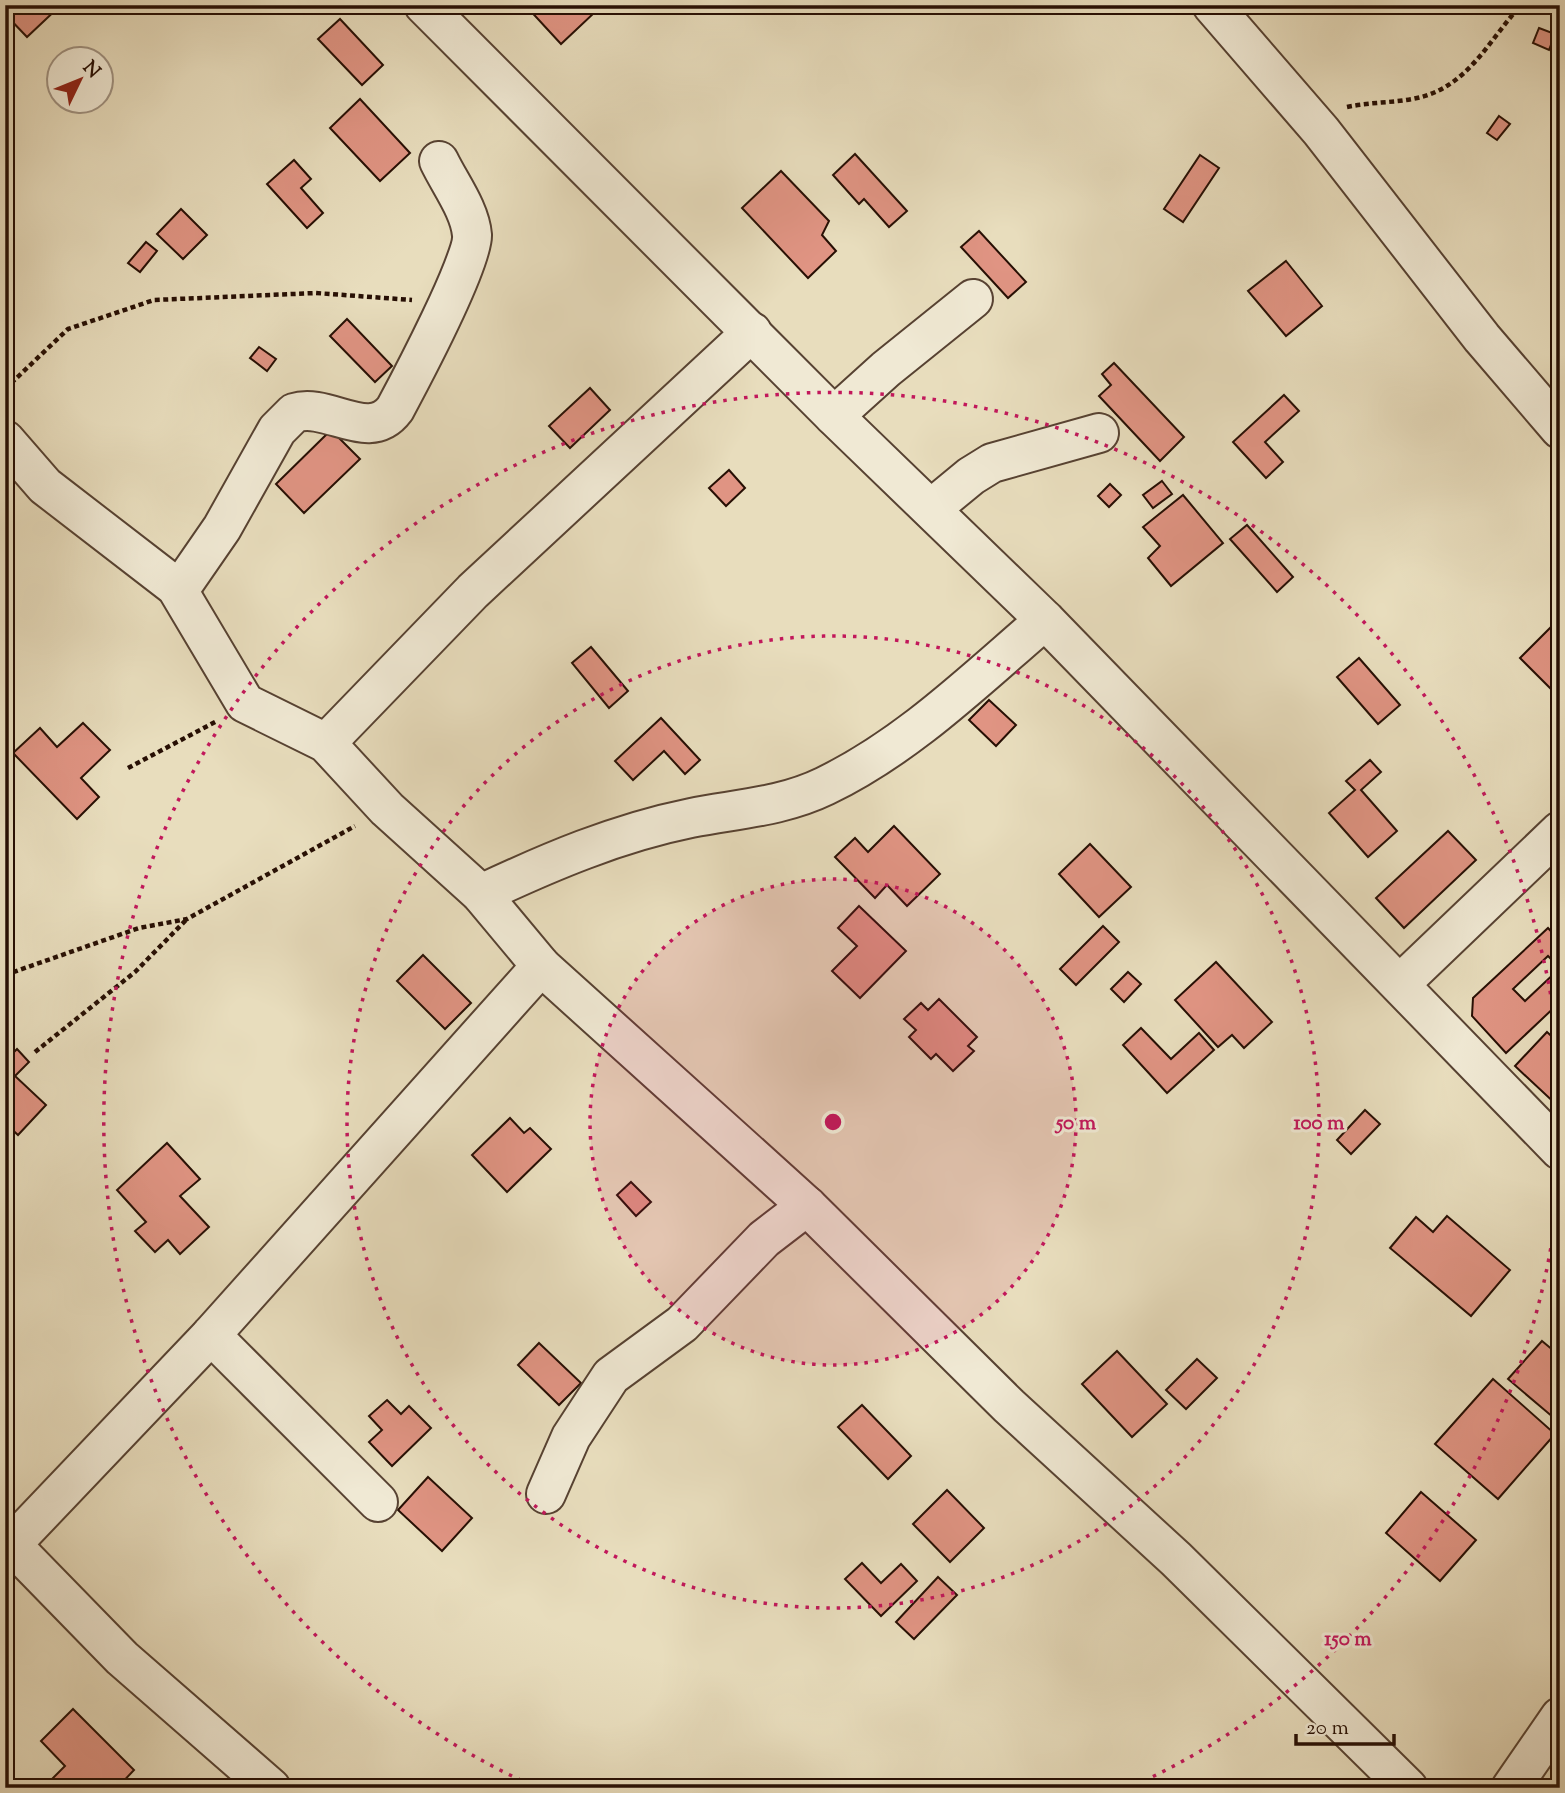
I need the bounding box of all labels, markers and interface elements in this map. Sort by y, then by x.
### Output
north arrow [46,46,116,116]
text: N [76,55,106,85]
text: 50 m [1054,1109,1097,1139]
text: 100 m [1294,1109,1345,1139]
centre of rings [821,1110,845,1134]
text: 150 m [1324,1625,1372,1655]
scale bar [1296,1702,1394,1746]
text: 20 m [1306,1714,1349,1744]

